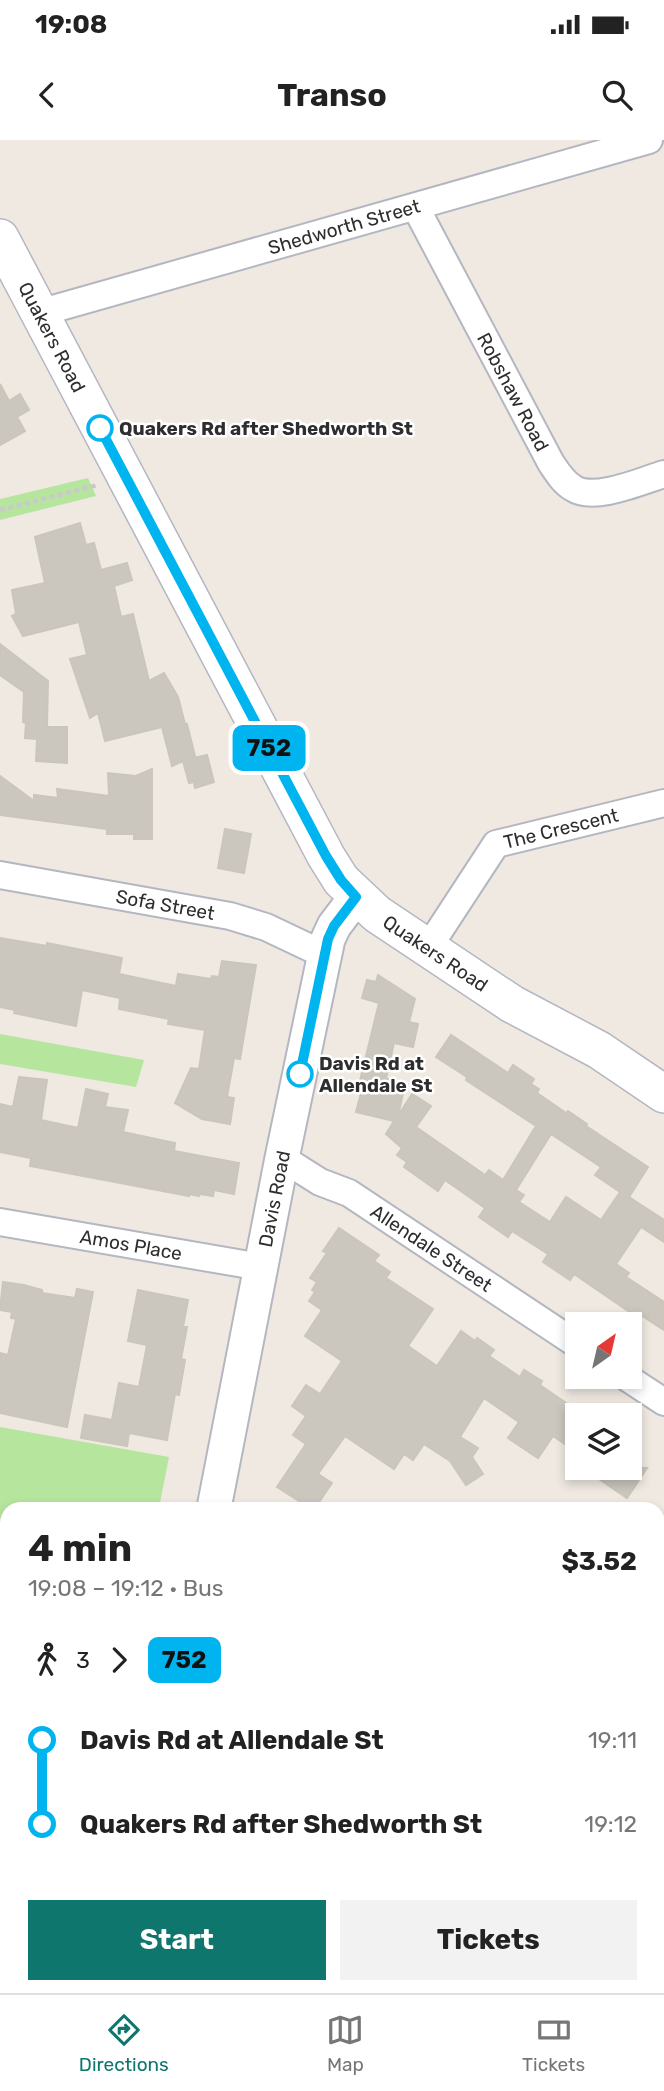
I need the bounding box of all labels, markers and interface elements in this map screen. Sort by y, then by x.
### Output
text: 19:08 [35,9,107,40]
icon: back [28,76,66,114]
text: Transo [277,76,387,114]
icon: search [598,76,636,114]
street label: Shedworth Street [265,194,423,259]
street label: Quakers Road [13,278,90,396]
street label: Robshaw Road [472,329,554,455]
marker: Quakers Rd after Shedworth St [87,415,113,441]
place label: Quakers Rd after Shedworth St [119,417,413,440]
line badge: 752 [229,725,309,771]
text: 752 [247,734,291,762]
street label: The Crescent [501,803,621,854]
street label: Sofa Street [114,885,217,925]
street label: Quakers Road [378,910,492,997]
place label: Davis Rd at Allendale St [319,1052,433,1097]
marker: Davis Rd at Allendale St [287,1061,313,1087]
street label: Davis Road [254,1148,295,1249]
street label: Allendale Street [366,1200,497,1297]
street label: Amos Place [78,1225,184,1265]
north arrow [565,1312,642,1390]
map controls [565,1312,642,1480]
button: layers [565,1403,642,1480]
text: 4 min [28,1525,132,1571]
text: $3.52 [561,1546,637,1577]
text: 19:08 – 19:12 · Bus [28,1574,224,1602]
icon: walk [28,1641,66,1679]
icon: forward [100,1641,138,1679]
text: 3 [76,1646,90,1674]
text: 752 [162,1646,207,1674]
text: Davis Rd at Allendale St [80,1725,384,1756]
text: 19:11 [588,1726,637,1754]
text: Quakers Rd after Shedworth St [80,1809,482,1840]
text: 19:12 [584,1810,637,1838]
button: Start [28,1900,326,1980]
button: Tickets [340,1900,637,1980]
tab: Directions [79,2011,169,2076]
tab: Map [326,2011,364,2076]
tab: Tickets [522,2011,585,2076]

